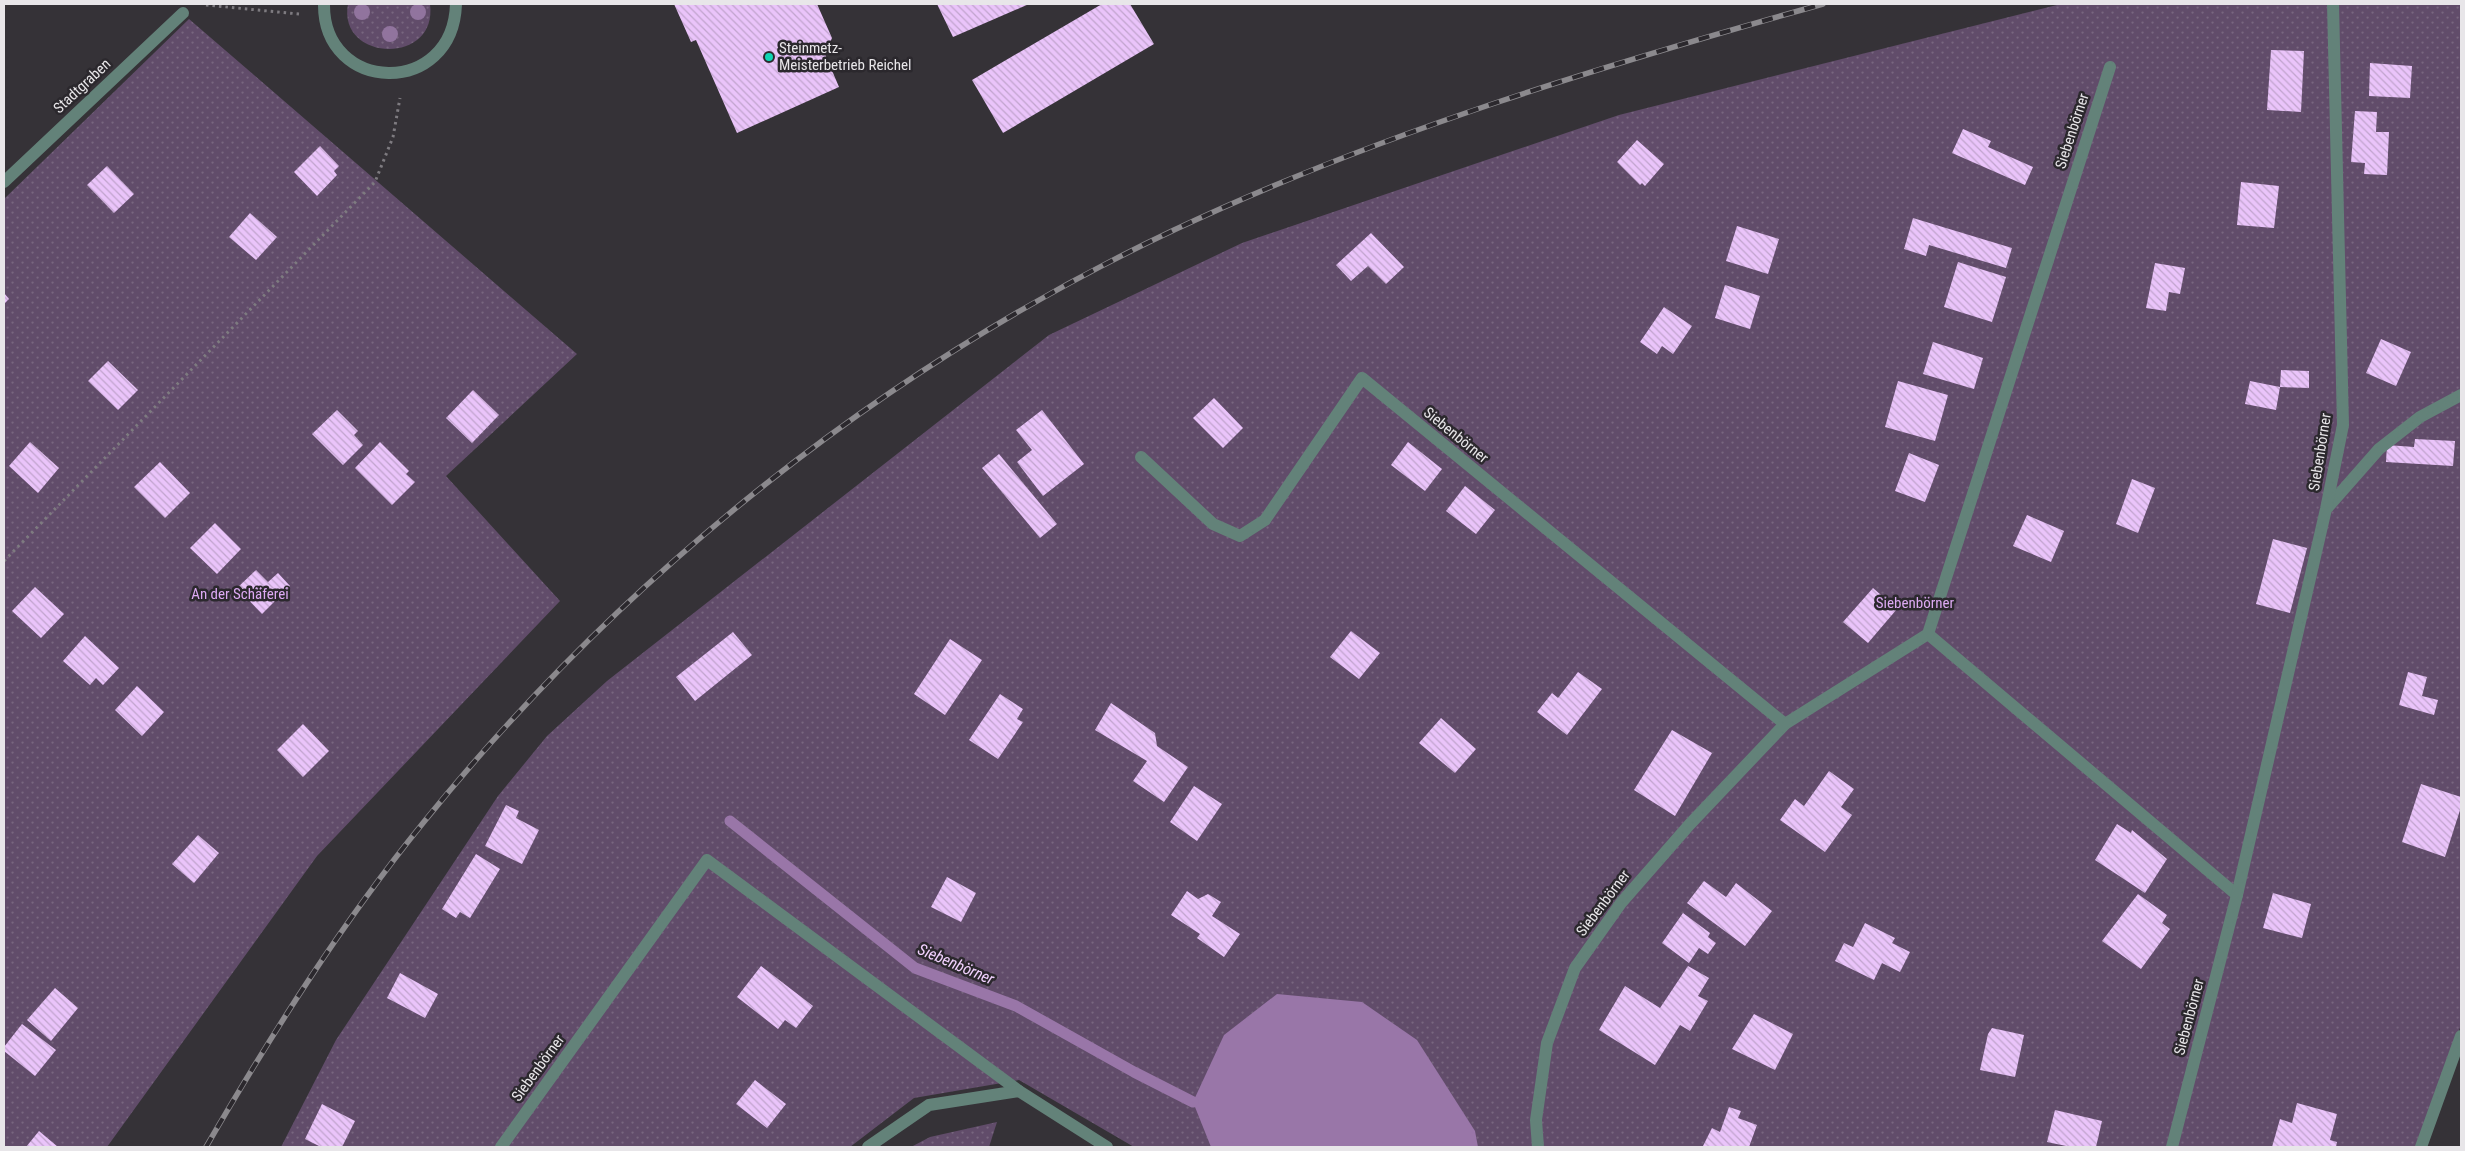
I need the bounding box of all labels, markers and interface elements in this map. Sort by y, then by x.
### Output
place label: Steinmetz- Meisterbetrieb Reichel [779,39,912,74]
marker: Steinmetz- Meisterbetrieb Reichel [763,51,775,63]
street label: Stadtgraben [50,55,114,117]
street label: Siebenbörner [2051,91,2093,171]
street label: Siebenbörner [1420,403,1492,467]
street label: Siebenbörner [2305,411,2335,492]
park label: An der Schäferei [191,585,289,603]
park label: Siebenbörner [1876,594,1955,612]
street label: Siebenbörner [1572,866,1634,940]
water label: Siebenbörner [915,939,998,989]
street label: Siebenbörner [2170,976,2208,1057]
street label: Siebenbörner [508,1031,569,1105]

